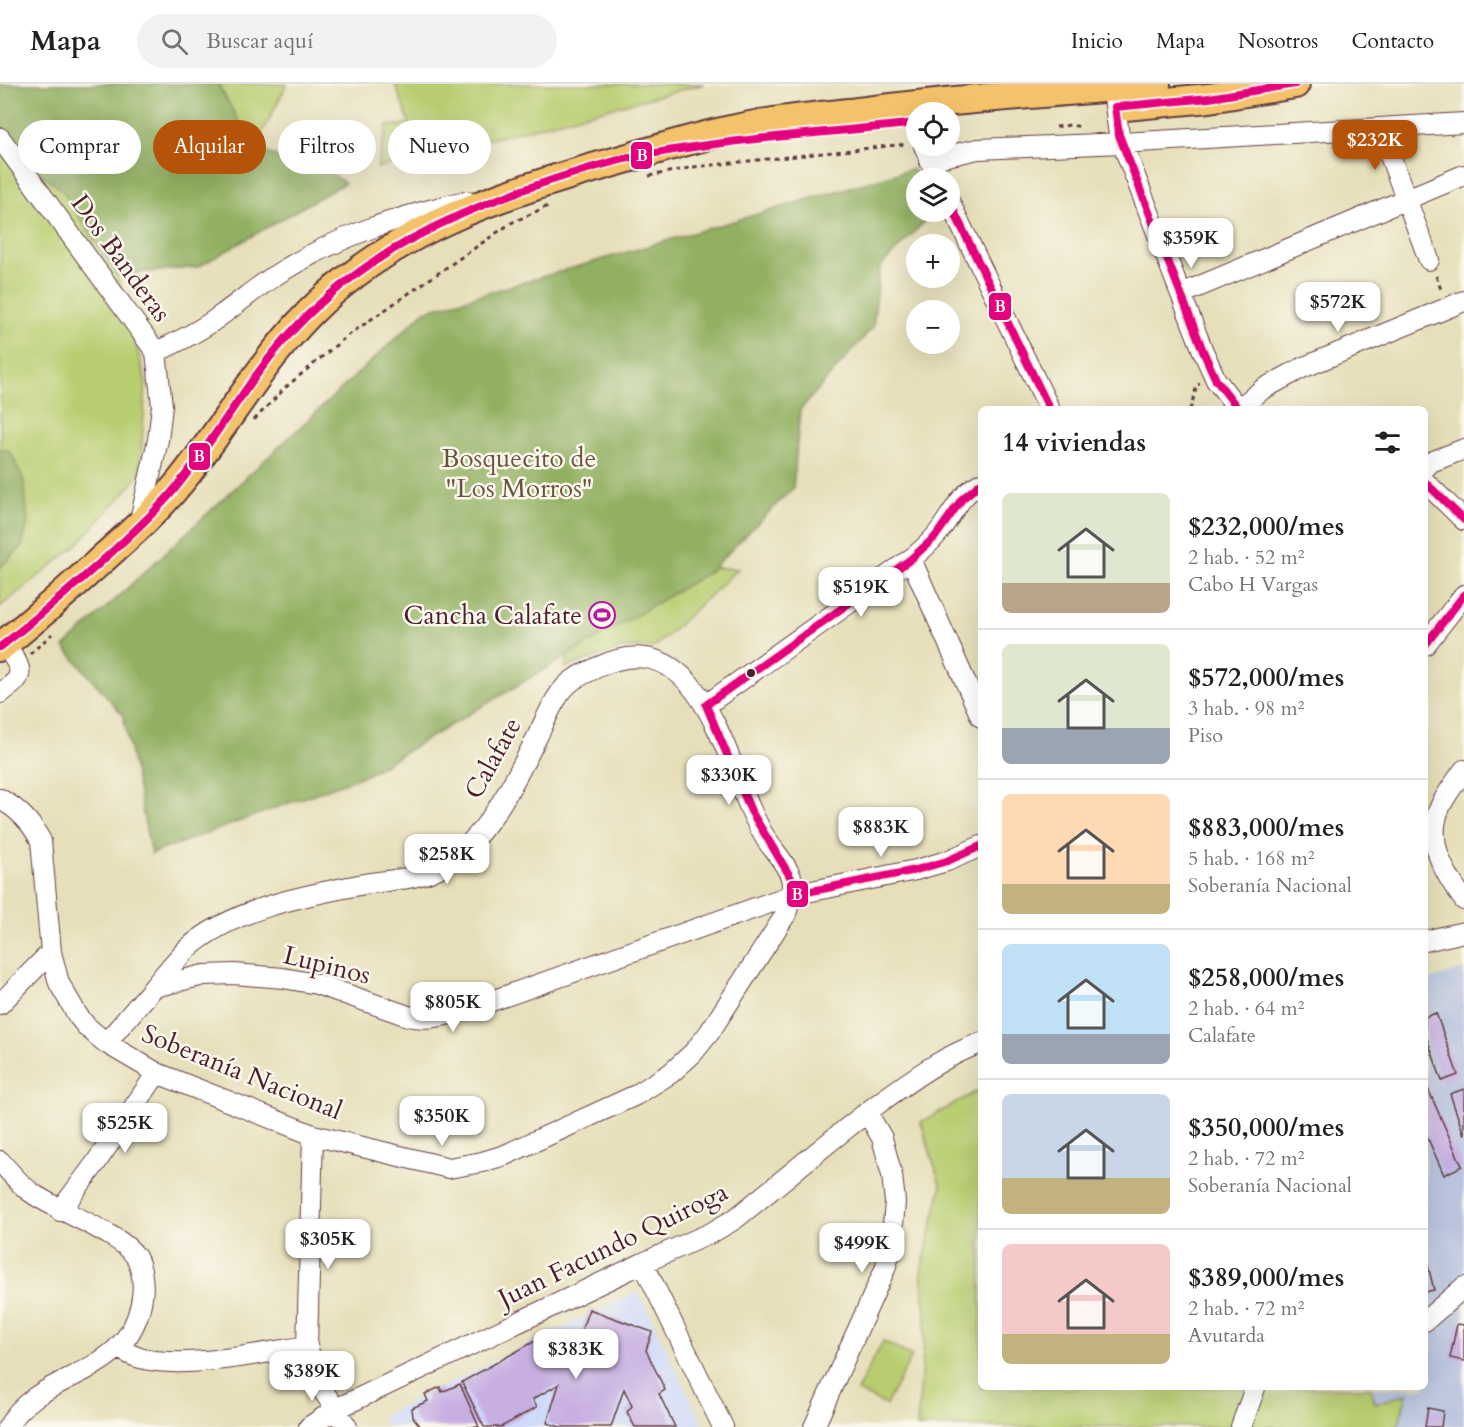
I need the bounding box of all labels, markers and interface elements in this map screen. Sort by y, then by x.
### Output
search box [137,14,557,68]
text: Mapa [30,22,101,60]
icon: search [158,25,191,58]
text: Buscar aquí [206,26,313,56]
text: Inicio [1071,27,1123,56]
text: Mapa [1156,27,1205,56]
text: Nosotros [1238,27,1318,56]
text: Contacto [1351,27,1434,56]
map controls [906,102,960,354]
button: locate [906,102,960,156]
chip: Comprar [18,120,141,174]
chip: Alquilar [153,120,266,174]
chip: Filtros [278,120,376,174]
chip: Nuevo [388,120,491,174]
pin: $232K [1333,120,1417,171]
text: $232K [1346,126,1404,153]
line badge: B [630,141,653,170]
text: B [636,145,648,167]
button: layers [906,168,960,222]
street label: Dos Banderas [63,187,179,329]
pin: $359K [1149,218,1233,269]
text: $359K [1162,224,1220,251]
button: + [906,234,960,288]
pin: $572K [1296,282,1380,333]
text: $572K [1309,288,1367,315]
line badge: B [988,292,1012,321]
text: B [994,296,1006,318]
button: − [906,300,960,354]
text: 14 viviendas [1002,425,1146,460]
icon: filters [1371,426,1404,459]
park label: Bosquecito de "Los Morros" [442,441,596,506]
line badge: B [188,442,211,471]
text: B [193,446,205,468]
text: $232,000/mes [1188,509,1344,544]
icon: home [1050,517,1122,589]
text: 2 hab. · 52 m² [1188,544,1304,571]
pin: $519K [819,567,903,618]
text: Cabo H Vargas [1188,571,1318,598]
text: $519K [832,573,890,600]
place label: Cancha Calafate [404,598,582,633]
sports icon: Cancha Calafate [587,600,617,630]
text: $572,000/mes [1188,660,1344,695]
unlabelled marker [745,667,757,679]
icon: home [1050,668,1122,740]
text: 3 hab. · 98 m² [1188,695,1304,722]
street label: Calafate [456,711,530,805]
text: Piso [1188,722,1223,749]
pin: $330K [687,755,771,806]
text: $330K [700,761,758,788]
pin: $883K [839,807,923,858]
text: $883,000/mes [1188,810,1344,845]
text: $883K [852,813,910,840]
icon: home [1050,818,1122,890]
pin: $258K [405,834,489,885]
text: $258K [418,840,476,867]
text: 5 hab. · 168 m² [1188,845,1315,872]
text: Soberanía Nacional [1188,872,1352,899]
line badge: B [786,880,809,908]
text: B [791,884,803,906]
street label: Lupinos [280,937,374,993]
text: $258,000/mes [1188,960,1344,995]
icon: home [1050,968,1122,1040]
pin: $805K [411,982,495,1033]
text: $805K [424,988,482,1015]
text: 2 hab. · 64 m² [1188,995,1304,1022]
street label: Soberanía Nacional [137,1016,348,1128]
text: Calafate [1188,1022,1256,1049]
pin: $350K [400,1096,484,1147]
text: $350K [413,1102,471,1129]
pin: $525K [83,1103,167,1154]
text: $525K [96,1109,154,1136]
text: $350,000/mes [1188,1110,1344,1145]
icon: home [1050,1118,1122,1190]
text: 2 hab. · 72 m² [1188,1145,1304,1172]
text: Soberanía Nacional [1188,1172,1352,1199]
street label: Juan Facundo Quiroga [489,1174,734,1318]
pin: $305K [286,1219,370,1270]
pin: $499K [820,1223,904,1274]
text: $305K [299,1225,357,1252]
text: $499K [833,1229,891,1256]
text: $389,000/mes [1188,1260,1344,1295]
icon: home [1050,1268,1122,1340]
text: 2 hab. · 72 m² [1188,1295,1304,1322]
text: Avutarda [1188,1322,1265,1349]
pin: $383K [534,1329,618,1380]
text: $383K [547,1335,605,1362]
pin: $389K [270,1351,354,1402]
text: $389K [283,1357,341,1384]

